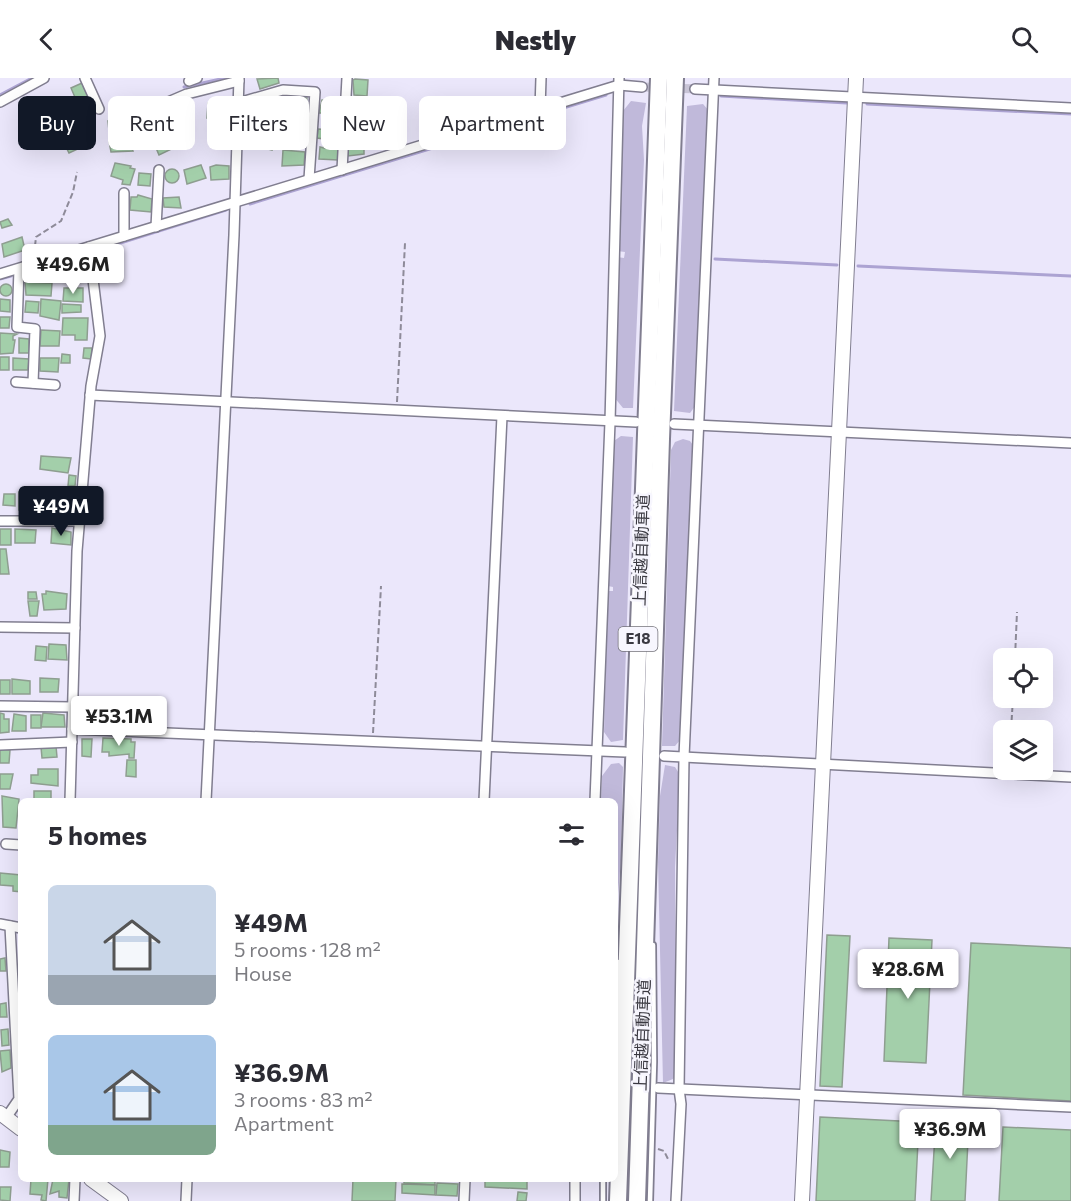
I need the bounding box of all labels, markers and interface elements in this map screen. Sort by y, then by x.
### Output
icon: back [30,23,63,56]
text: Nestly [495,23,576,56]
icon: search [1008,23,1041,56]
chip: Buy [18,96,96,150]
chip: Rent [108,96,195,150]
chip: Filters [207,96,309,150]
chip: New [321,96,407,150]
chip: Apartment [419,96,566,150]
pin: ¥49.6M [24,244,122,295]
text: ¥49.6M [36,251,110,275]
pin: ¥49M [25,486,97,537]
text: ¥49M [33,493,89,517]
street label: 上信越自動車道 [629,494,652,606]
road number: E18 [618,627,658,651]
map controls [993,648,1053,780]
button: locate [993,648,1053,708]
pin: ¥53.1M [70,696,168,747]
text: ¥53.1M [85,703,153,727]
button: layers [993,720,1053,780]
icon: filters [555,818,588,851]
text: 5 homes [48,819,147,850]
text: ¥49M [234,906,308,937]
icon: home [96,909,168,981]
text: 5 rooms · 128 m² [234,937,381,961]
pin: ¥28.6M [859,949,957,1000]
text: ¥28.6M [872,956,944,980]
text: House [234,961,292,985]
street label: 上信越自動車道 [630,979,653,1091]
text: ¥36.9M [234,1056,329,1087]
icon: home [96,1059,168,1131]
text: 3 rooms · 83 m² [234,1087,373,1111]
pin: ¥36.9M [901,1109,999,1160]
text: Apartment [234,1111,334,1135]
text: ¥36.9M [913,1116,987,1140]

